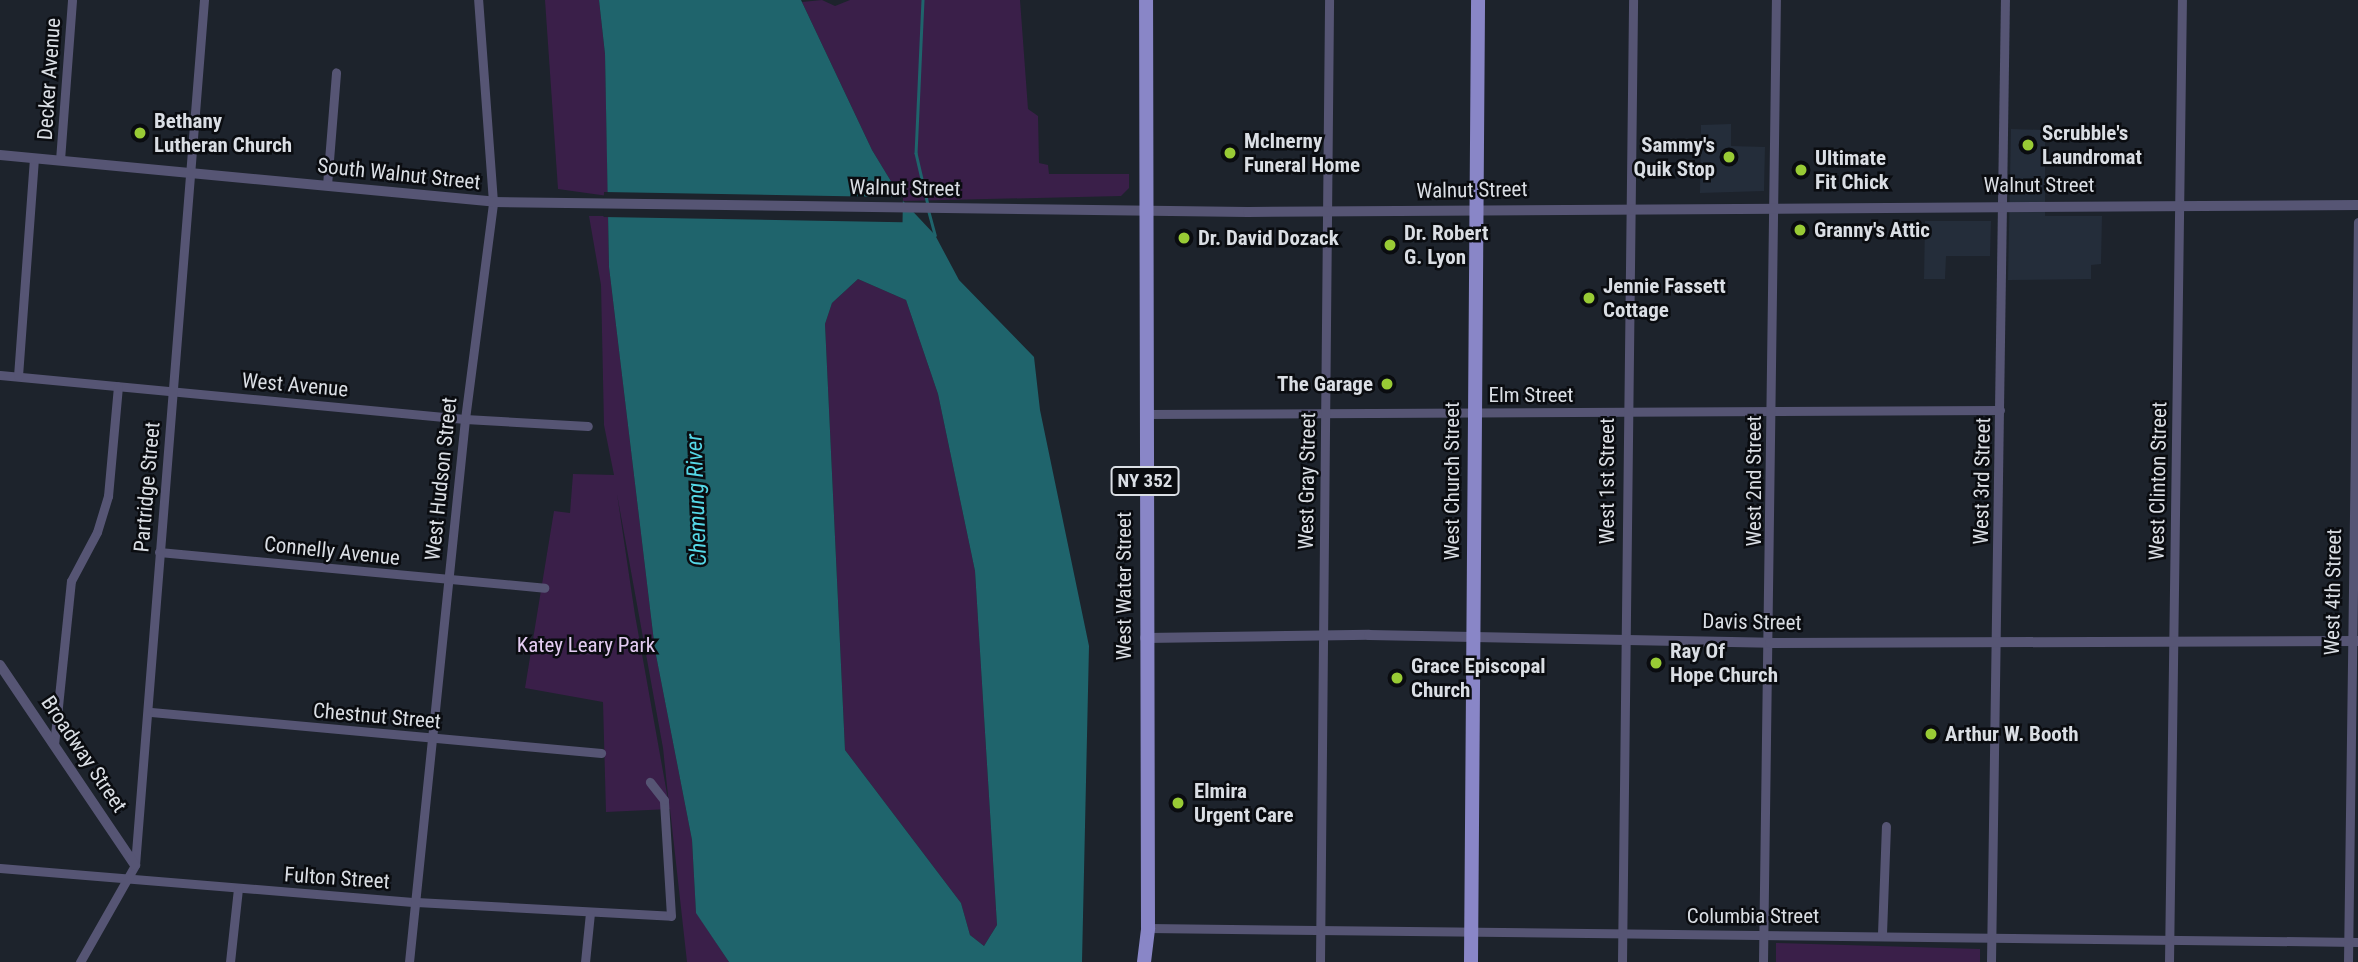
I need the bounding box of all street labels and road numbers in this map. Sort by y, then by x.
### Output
street label: Decker Avenue [32,17,66,141]
street label: South Walnut Street [316,153,482,195]
street label: Walnut Street [1983,172,2095,198]
street label: Walnut Street [849,174,961,202]
street label: Walnut Street [1416,176,1528,204]
street label: West Avenue [241,368,349,402]
street label: Elm Street [1488,382,1574,408]
street label: West Hudson Street [420,396,462,562]
street label: West Clinton Street [2144,401,2172,561]
street label: West Church Street [1439,402,1465,560]
street label: West Gray Street [1293,412,1321,550]
street label: West 2nd Street [1741,415,1767,547]
street label: West 3rd Street [1968,417,1996,545]
street label: West 1st Street [1594,418,1620,544]
street label: Partridge Street [129,421,165,553]
road number: NY 352 [1110,466,1180,496]
street label: West Water Street [1111,512,1137,660]
street label: West 4th Street [2319,528,2347,656]
street label: Connelly Avenue [263,531,401,571]
street label: Davis Street [1702,609,1802,635]
street label: Broadway Street [36,691,132,817]
street label: Chestnut Street [312,698,442,734]
street label: Fulton Street [283,862,391,894]
street label: Columbia Street [1687,903,1819,929]

